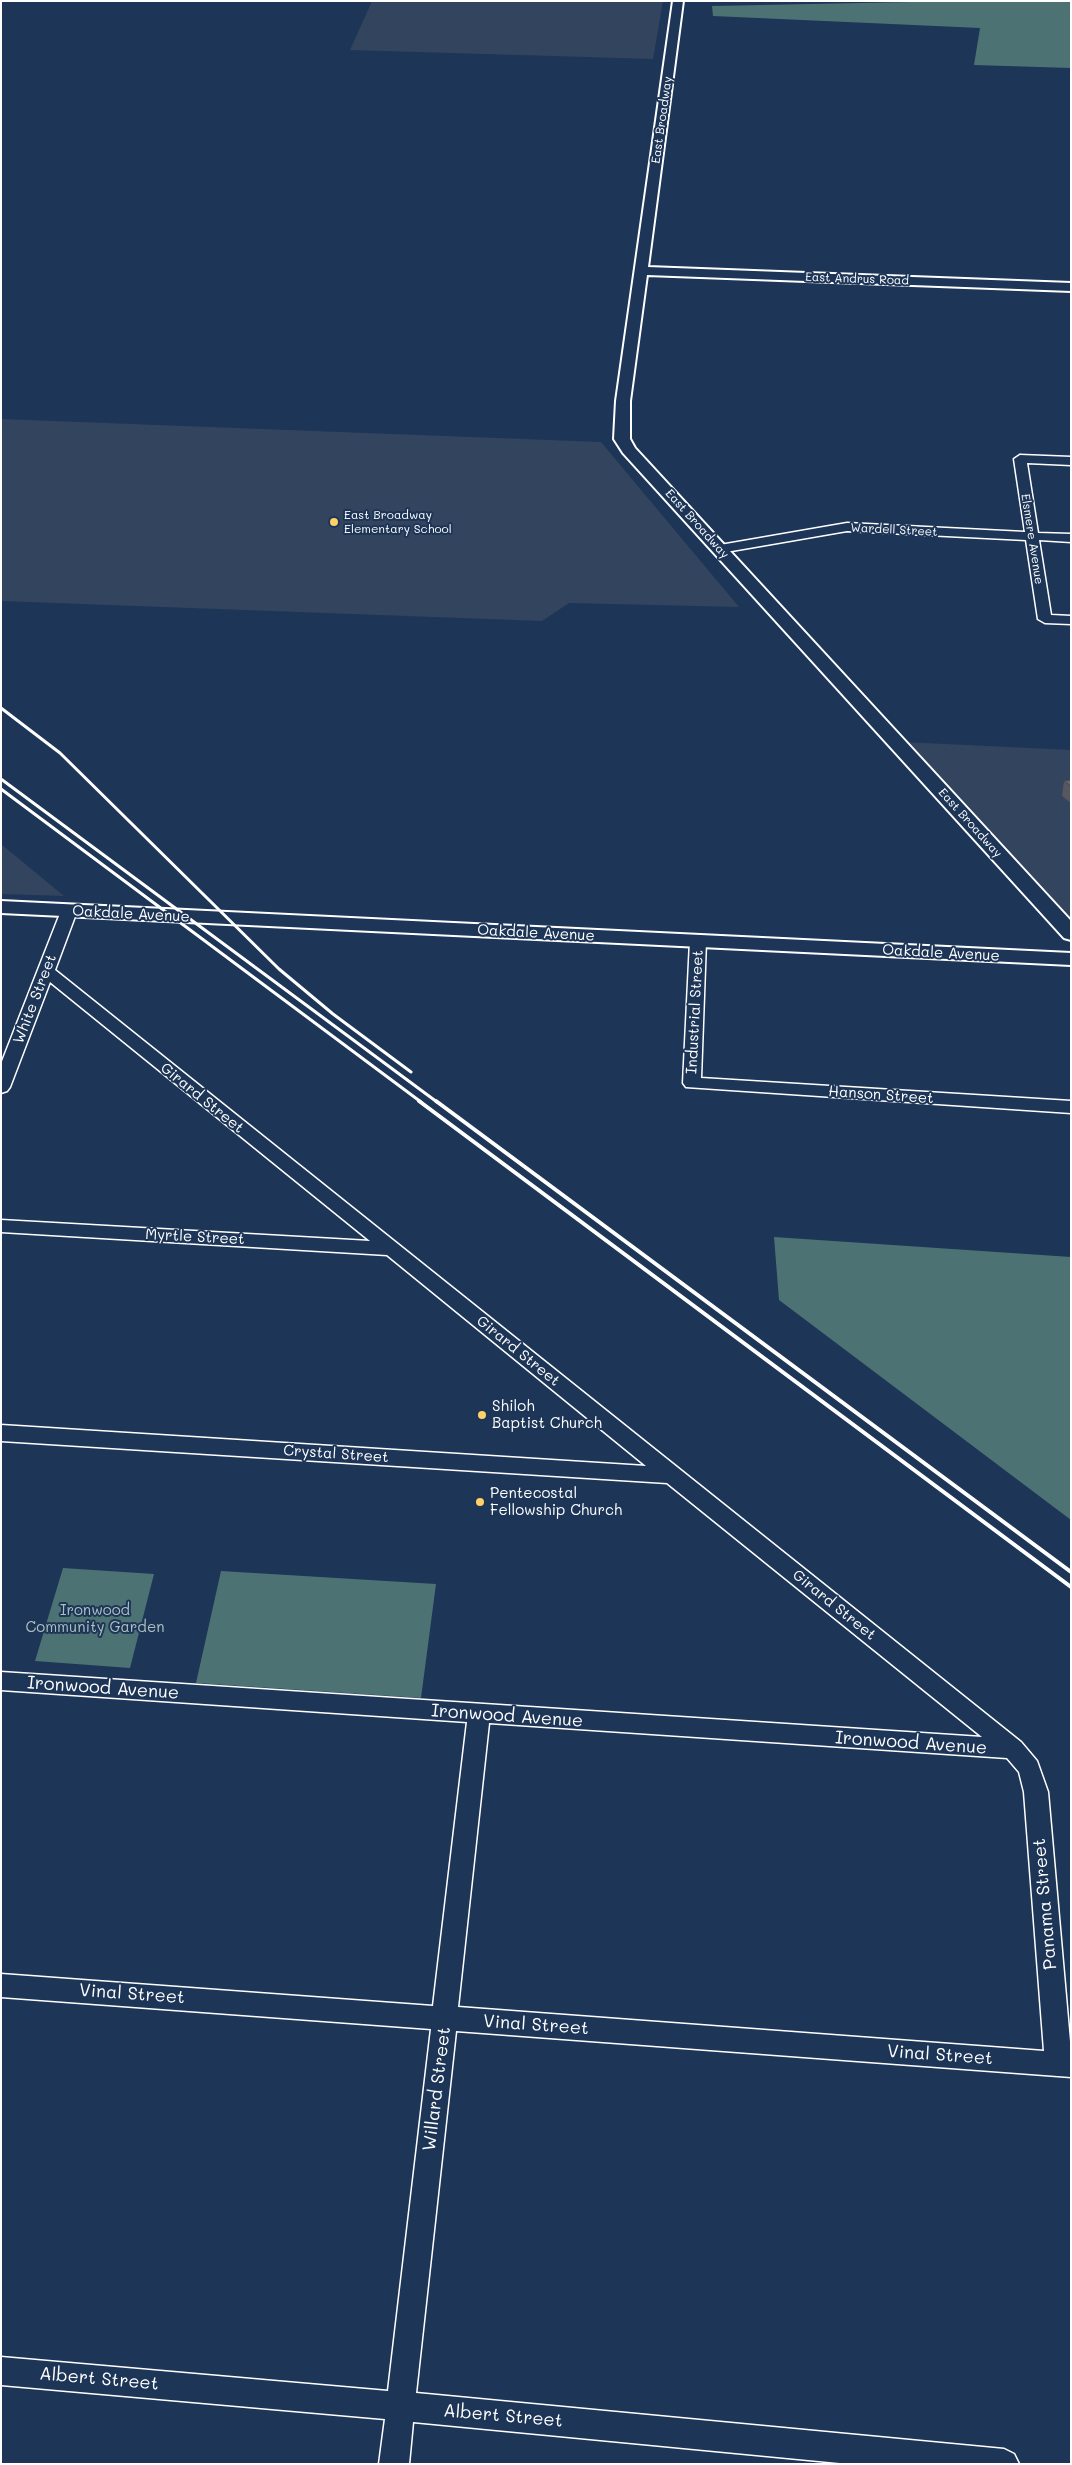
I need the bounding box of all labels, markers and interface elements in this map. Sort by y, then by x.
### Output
street label: East Broadway [649,75,675,165]
street label: East Andrus Road [805,270,909,288]
street label: East Broadway [662,486,732,562]
street label: Elsmere Avenue [1018,493,1046,585]
place label: East Broadway Elementary School [344,508,452,536]
marker: East Broadway Elementary School [328,516,340,528]
street label: Wardell Street [850,521,938,539]
street label: East Broadway [935,785,1005,861]
street label: Oakdale Avenue [72,902,190,926]
street label: Oakdale Avenue [477,921,595,945]
street label: Oakdale Avenue [882,941,1000,965]
street label: Industrial Street [683,949,707,1075]
street label: White Street [10,952,60,1046]
street label: Girard Street [157,1059,247,1137]
street label: Hanson Street [828,1082,934,1108]
street label: Myrtle Street [145,1225,245,1249]
street label: Girard Street [473,1312,563,1390]
place label: Shiloh Baptist Church [492,1397,602,1432]
marker: Shiloh Baptist Church [476,1409,488,1421]
street label: Crystal Street [283,1441,389,1467]
place label: Pentecostal Fellowship Church [490,1484,622,1519]
marker: Pentecostal Fellowship Church [474,1496,486,1508]
street label: Girard Street [789,1566,879,1644]
park label: Ironwood Community Garden [26,1601,164,1636]
street label: Ironwood Avenue [26,1672,180,1704]
street label: Ironwood Avenue [430,1700,584,1732]
street label: Ironwood Avenue [834,1727,988,1759]
street label: Panama Street [1028,1837,1062,1971]
street label: Vinal Street [78,1980,186,2008]
street label: Vinal Street [482,2011,590,2039]
street label: Willard Street [419,2026,455,2152]
street label: Vinal Street [886,2041,994,2069]
street label: Albert Street [38,2363,160,2395]
street label: Albert Street [442,2400,564,2432]

